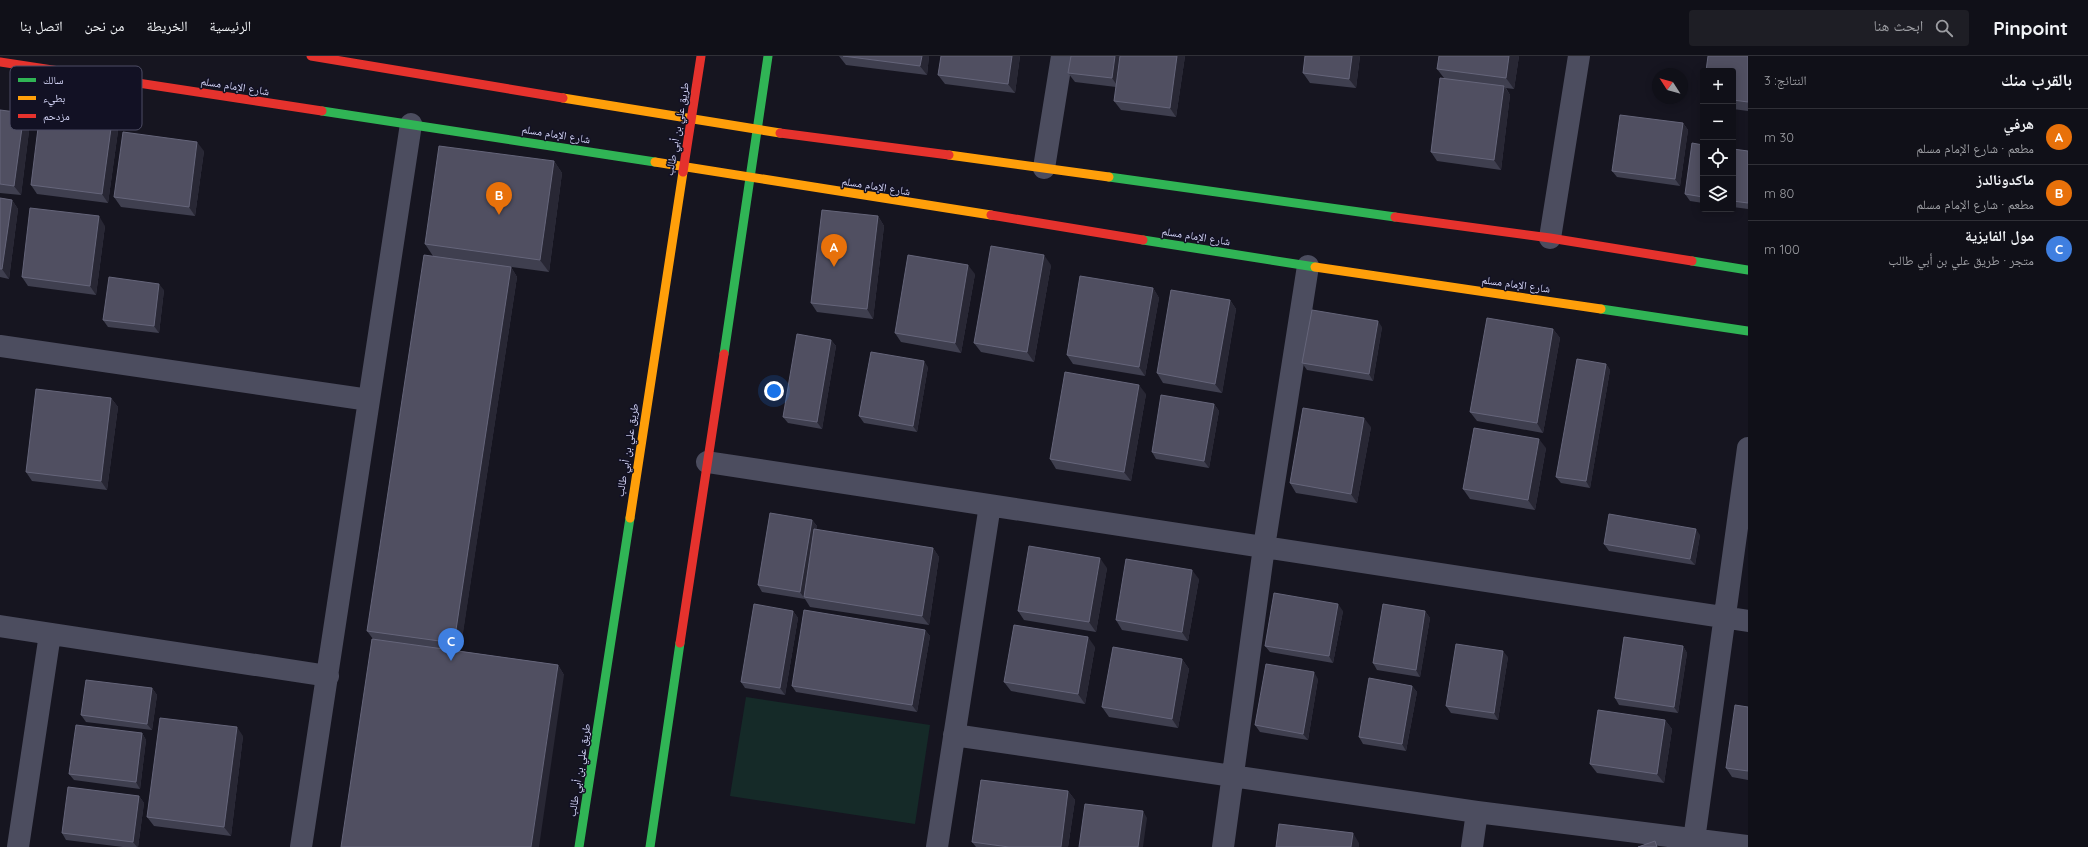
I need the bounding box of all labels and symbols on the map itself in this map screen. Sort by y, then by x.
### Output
legend [10,66,142,130]
north arrow [1652,68,1688,104]
text: سالك [43,73,63,87]
street label: شارع الإمام مسلم [200,74,270,99]
street label: طريق علي بن أبي طالب [662,81,694,177]
text: بطيء [43,91,65,107]
text: مزدحم [43,109,70,124]
street label: شارع الإمام مسلم [521,122,591,147]
street label: شارع الإمام مسلم [841,174,911,199]
pin: B [486,182,512,215]
street label: شارع الإمام مسلم [1161,224,1231,249]
pin: A [821,234,847,267]
street label: شارع الإمام مسلم [1481,272,1551,297]
your location [764,381,784,401]
street label: طريق علي بن أبي طالب [613,402,643,498]
pin: C [438,628,464,661]
street label: طريق علي بن أبي طالب [565,722,595,818]

